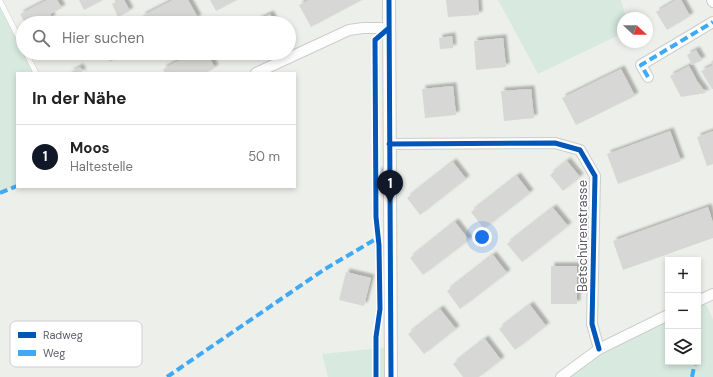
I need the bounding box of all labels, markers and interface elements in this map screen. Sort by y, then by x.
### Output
north arrow [617,12,653,48]
search box [16,16,296,60]
icon: search [30,27,52,49]
text: Hier suchen [62,28,144,48]
text: In der Nähe [32,87,127,109]
text: Moos [70,138,110,158]
text: 1 [43,148,47,165]
text: 50 m [248,148,280,165]
text: Haltestelle [70,158,133,175]
pin: 1 [377,170,403,203]
street label: Betschürenstrasse [574,180,591,292]
your location [472,227,492,247]
map controls [665,257,701,365]
button: + [665,257,701,293]
button: − [665,293,701,329]
legend [10,321,142,367]
text: Radweg [43,328,83,342]
button: layers [665,329,701,365]
text: Weg [43,346,65,360]

